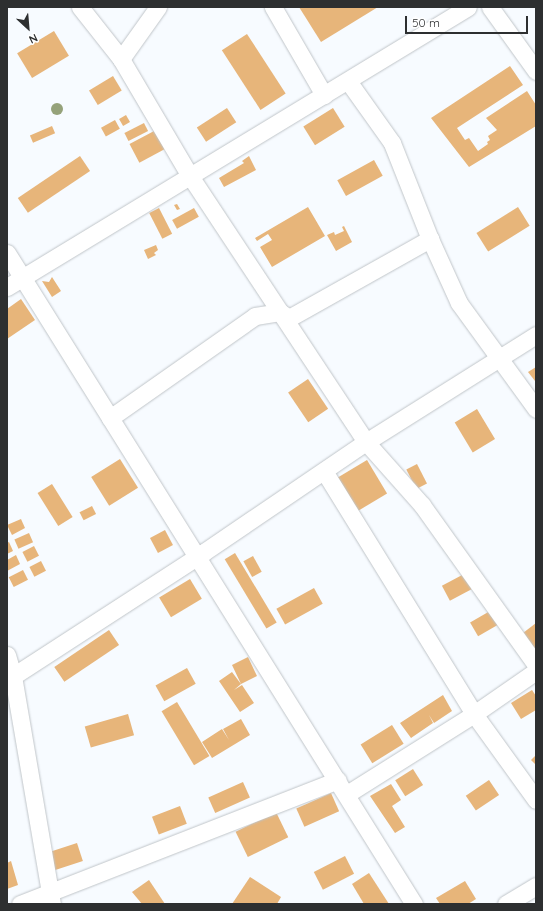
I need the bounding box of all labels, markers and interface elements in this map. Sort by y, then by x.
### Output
north arrow [8,8,48,48]
scale bar [407,8,530,34]
text: 50 m [412,15,440,30]
text: N [27,31,40,47]

